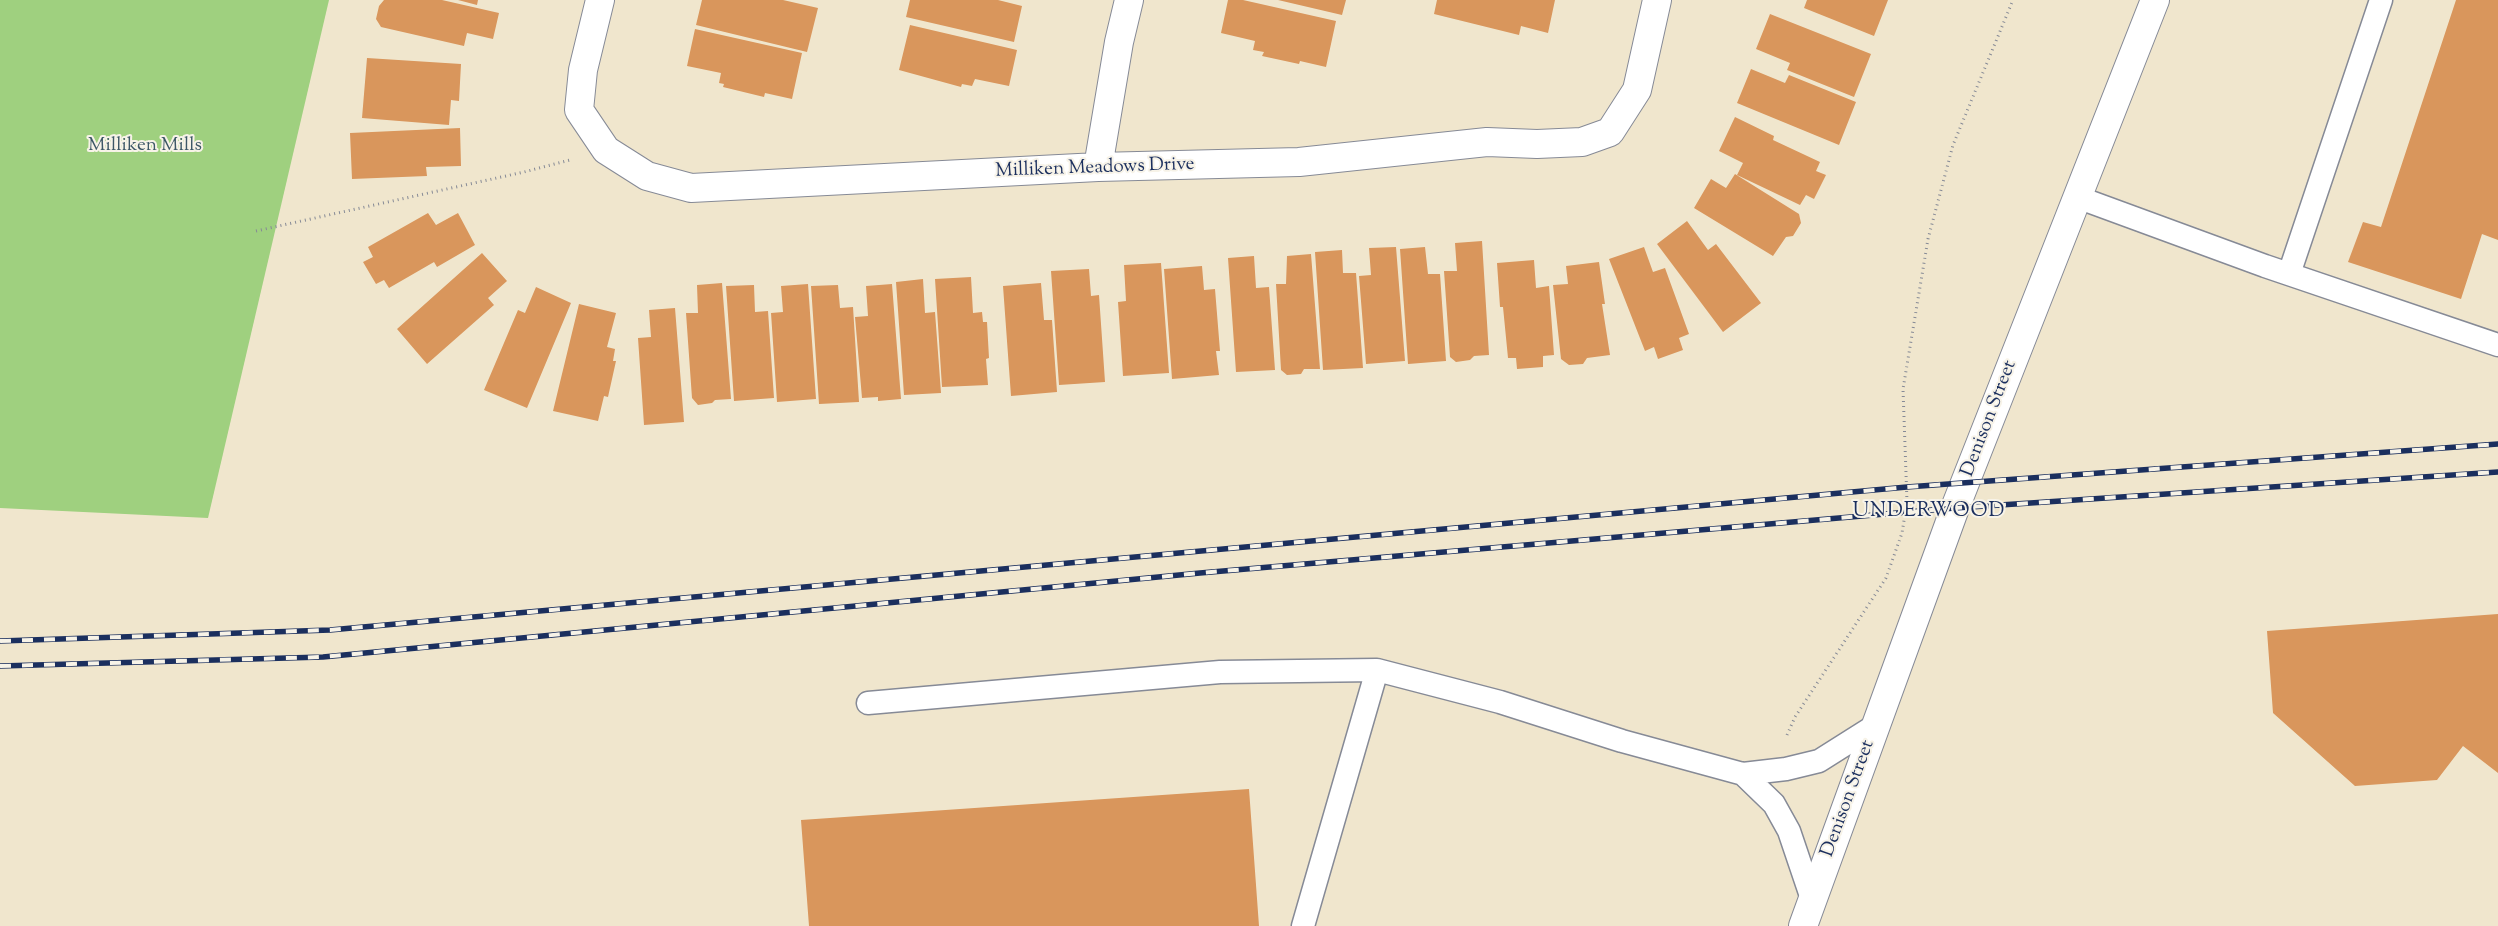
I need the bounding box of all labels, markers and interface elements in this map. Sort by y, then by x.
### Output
park label: Milliken Mills [88,136,202,158]
street label: Milliken Meadows Drive [995,154,1195,184]
street label: Denison Street [1957,358,2023,480]
district label: UNDERWOOD [1851,501,2007,525]
street label: Denison Street [1817,737,1881,861]

